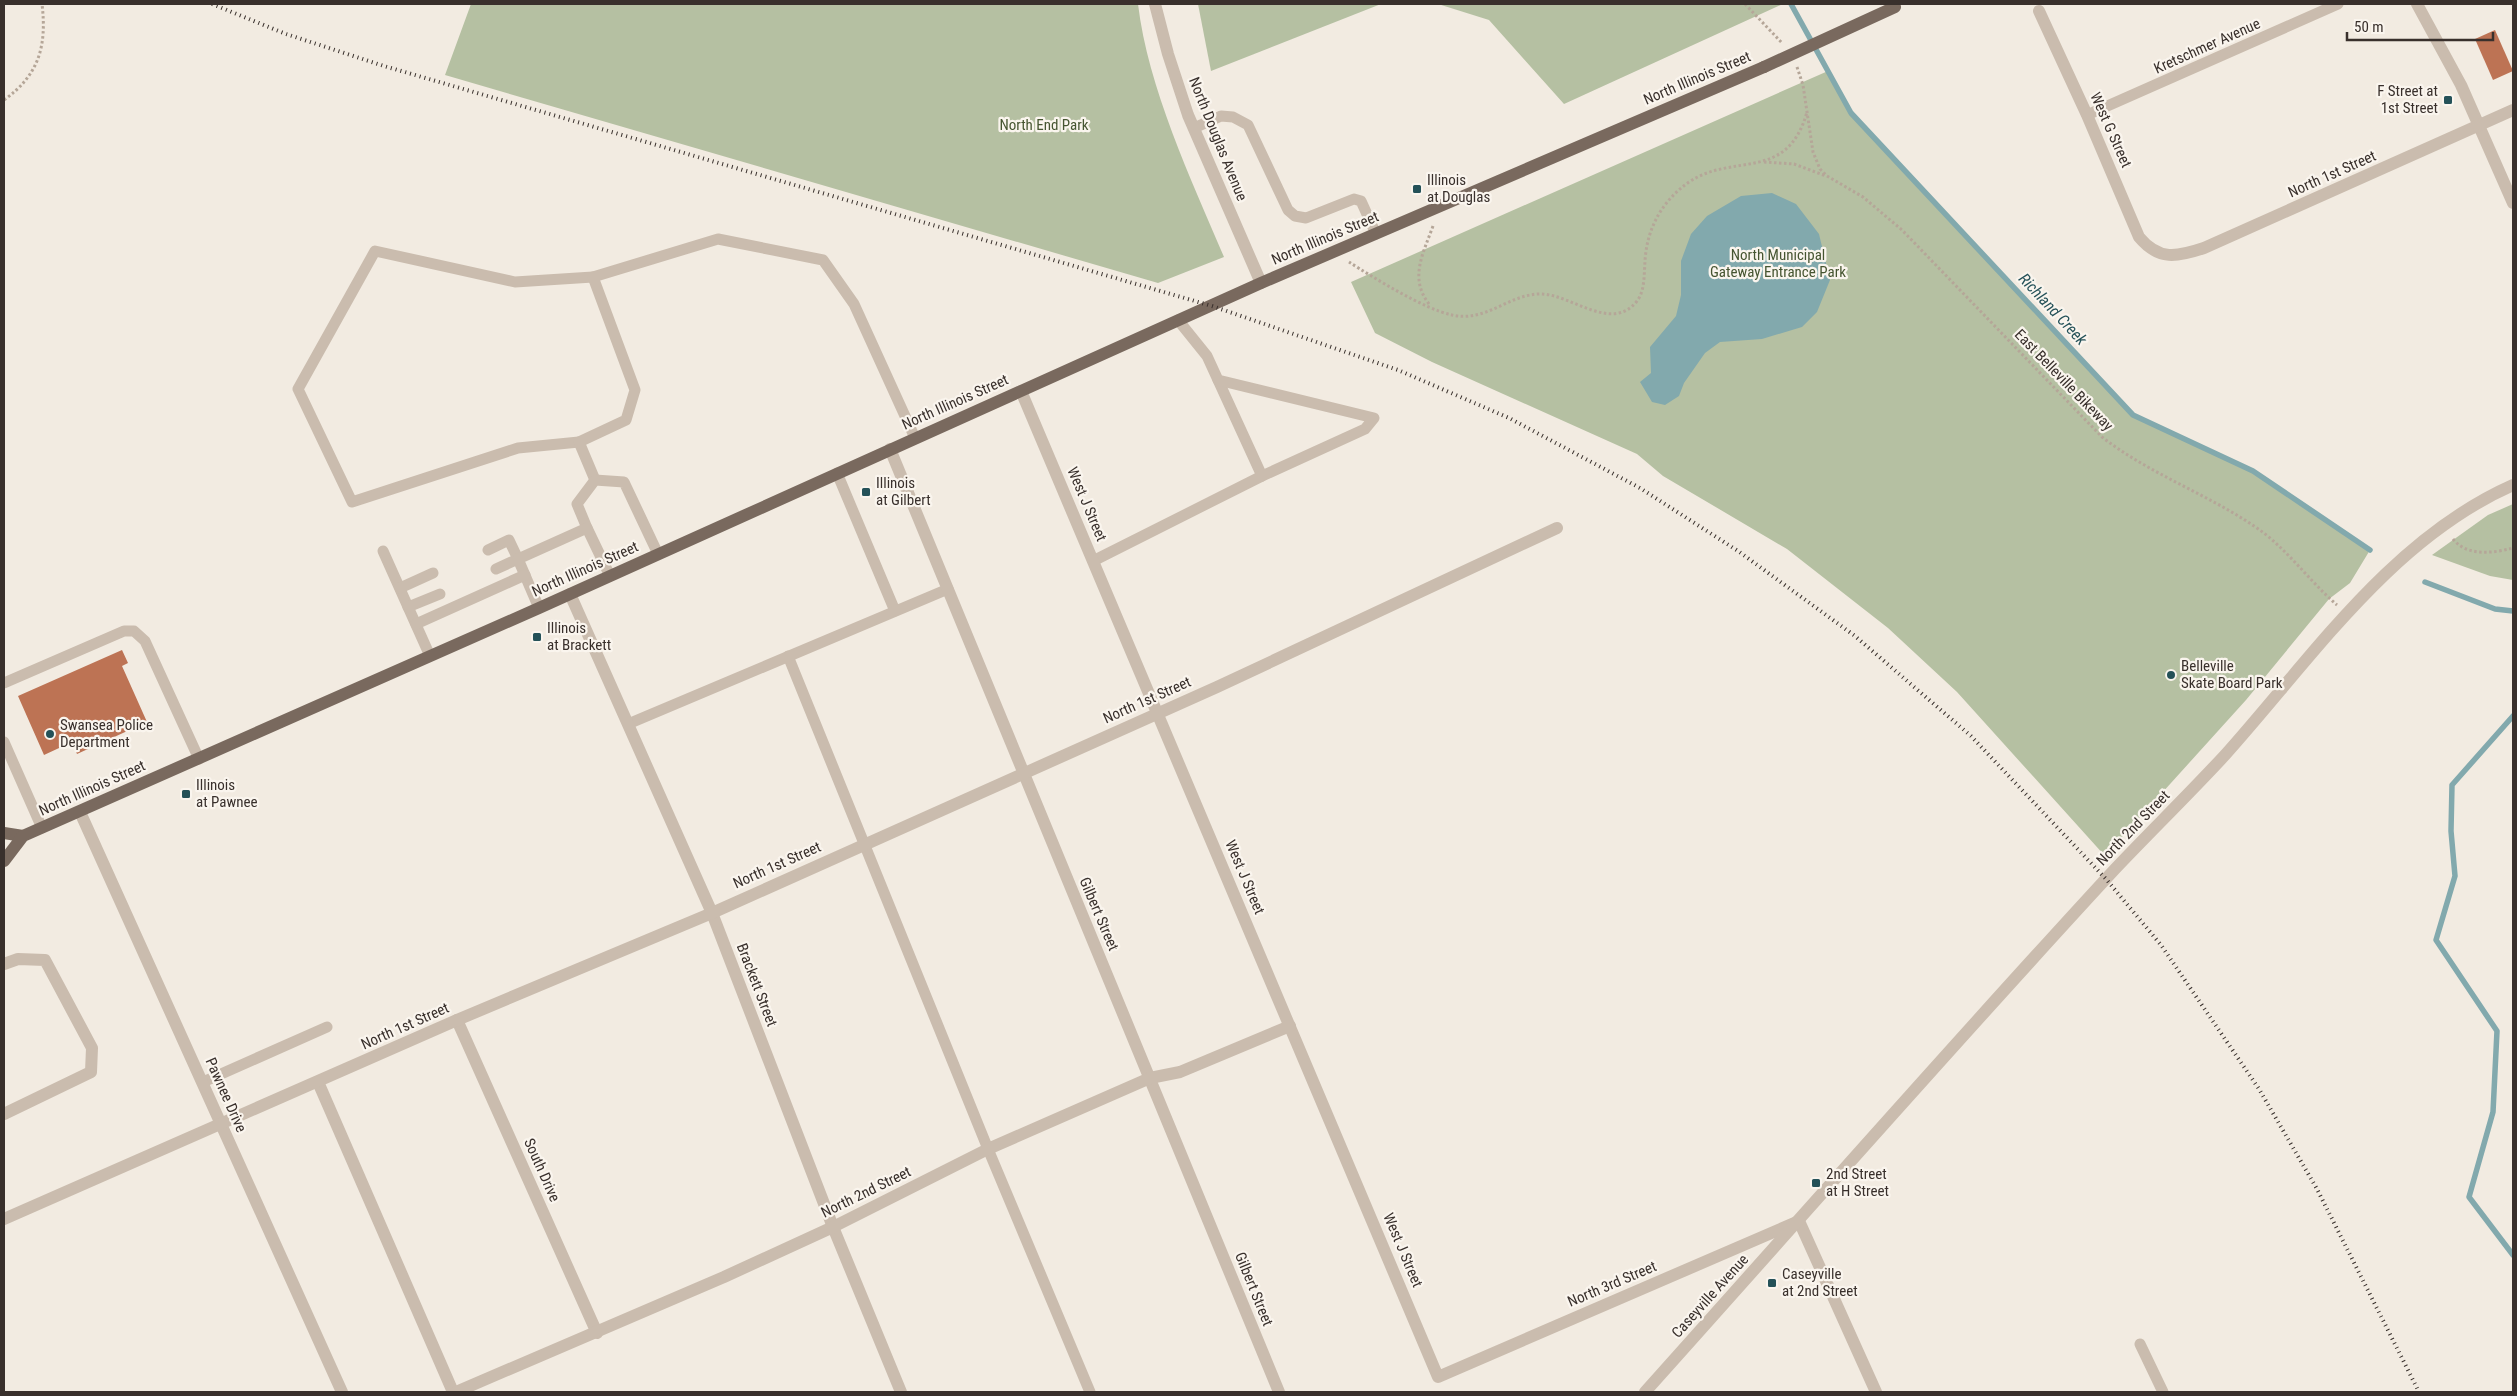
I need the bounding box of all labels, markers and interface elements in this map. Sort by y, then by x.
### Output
scale bar [2347,10,2493,42]
street label: Kretschmer Avenue [2151,14,2263,78]
text: 50 m [2354,18,2384,36]
street label: North Illinois Street [1641,47,1753,109]
street label: North Douglas Avenue [1185,75,1251,203]
place label: F Street at 1st Street [2377,82,2438,117]
street label: West G Street [2086,90,2136,170]
marker: F Street at 1st Street [2442,94,2454,106]
park label: North End Park [999,116,1089,134]
street label: North 1st Street [2285,147,2379,201]
place label: Illinois at Douglas [1427,171,1490,206]
marker: Illinois at Douglas [1411,183,1423,195]
street label: North Illinois Street [1269,207,1381,269]
park label: North Municipal Gateway Entrance Park [1710,246,1846,281]
water label: Richland Creek [2015,269,2092,350]
street label: East Belleville Bikeway [2011,326,2117,434]
street label: North Illinois Street [899,370,1011,434]
street label: West J Street [1063,464,1111,544]
place label: Illinois at Gilbert [876,474,931,509]
marker: Illinois at Gilbert [860,486,872,498]
street label: North Illinois Street [529,537,641,601]
place label: Illinois at Brackett [547,619,611,654]
marker: Illinois at Brackett [531,631,543,643]
place label: Belleville Skate Board Park [2181,657,2283,692]
marker: Belleville Skate Board Park [2165,669,2177,681]
street label: North 1st Street [1100,673,1194,727]
place label: Swansea Police Department [60,716,153,751]
marker: Swansea Police Department [44,728,56,740]
street label: North Illinois Street [36,756,148,820]
place label: Illinois at Pawnee [196,776,258,811]
street label: North 2nd Street [2093,787,2173,869]
marker: Illinois at Pawnee [180,788,192,800]
street label: West J Street [1221,837,1269,917]
street label: North 1st Street [730,838,824,892]
street label: Gilbert Street [1075,875,1123,953]
street label: Brackett Street [733,941,781,1029]
street label: North 1st Street [358,999,452,1053]
street label: Pawnee Drive [202,1055,250,1135]
street label: South Drive [520,1135,564,1205]
street label: North 2nd Street [818,1163,914,1221]
place label: 2nd Street at H Street [1826,1165,1889,1200]
marker: 2nd Street at H Street [1810,1177,1822,1189]
street label: West J Street [1379,1210,1427,1290]
street label: Gilbert Street [1231,1249,1277,1329]
street label: Caseyville Avenue [1668,1251,1752,1341]
street label: North 3rd Street [1565,1257,1659,1311]
place label: Caseyville at 2nd Street [1782,1265,1858,1300]
marker: Caseyville at 2nd Street [1766,1277,1778,1289]

